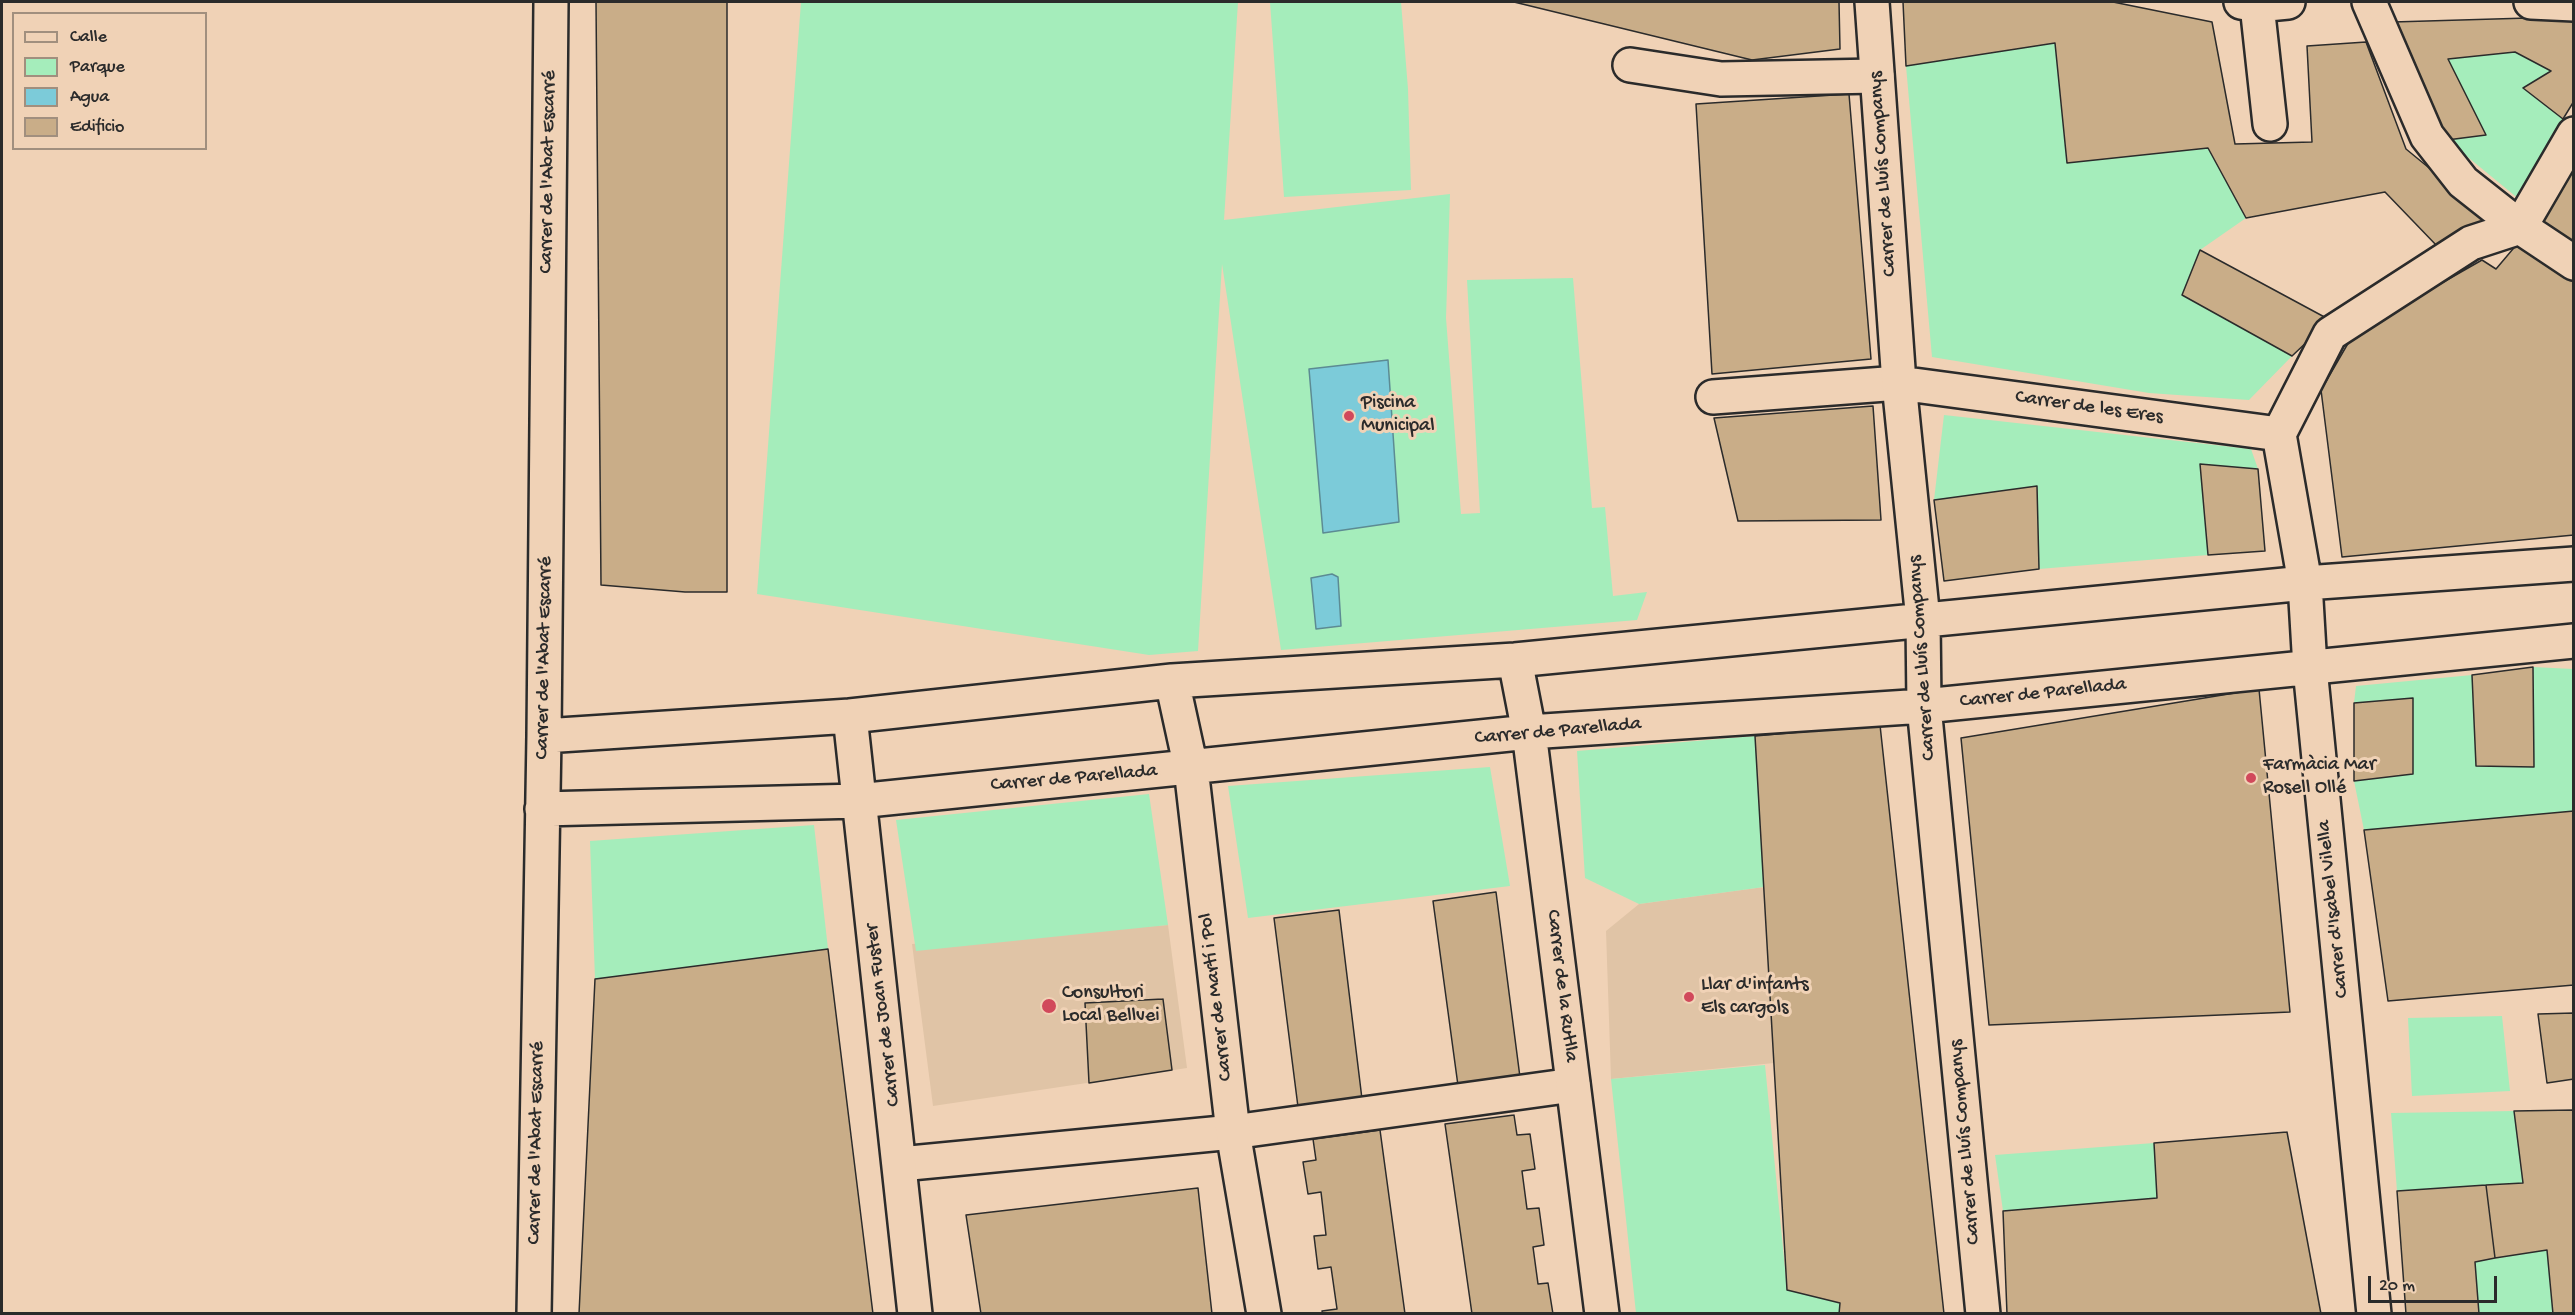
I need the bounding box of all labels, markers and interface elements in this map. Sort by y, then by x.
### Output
legend [12,12,207,150]
text: Calle [70,27,107,48]
text: Parque [70,57,125,78]
street label: Carrer de l'Abat Escarré [535,70,563,274]
street label: Carrer de Lluís Companys [1865,71,1903,277]
text: Agua [70,87,109,108]
text: Edificio [70,117,124,138]
street label: Carrer de les Eres [2014,386,2164,430]
place label: Piscina Municipal [1361,392,1435,439]
marker: Piscina Municipal [1342,409,1356,423]
street label: Carrer de Lluís Companys [1904,555,1942,761]
street label: Carrer de l'Abat Escarré [531,556,559,760]
street label: Carrer de Parellada [1959,673,2127,715]
street label: Carrer de Parellada [1474,713,1642,751]
place label: Farmàcia Mar Rosell Ollé [2263,754,2376,801]
street label: Carrer de Parellada [990,760,1158,798]
marker: Farmàcia Mar Rosell Ollé [2244,771,2258,785]
street label: Carrer d'Isabel Vilella [2313,819,2355,999]
street label: Carrer de la Rutlla [1540,909,1582,1063]
street label: Carrer de Martí i Pol [1195,912,1239,1082]
street label: Carrer de Joan Fuster [861,922,907,1108]
place label: Llar d'infants Els cargols [1701,974,1809,1021]
place label: Consultori Local Bellvei [1062,982,1160,1029]
marker: Llar d'infants Els cargols [1682,990,1696,1004]
marker: Consultori Local Bellvei [1040,997,1058,1015]
street label: Carrer de Lluís Companys [1945,1039,1987,1245]
street label: Carrer de l'Abat Escarré [523,1041,551,1245]
scale bar [2371,1264,2500,1302]
text: 20 m [2379,1276,2415,1297]

